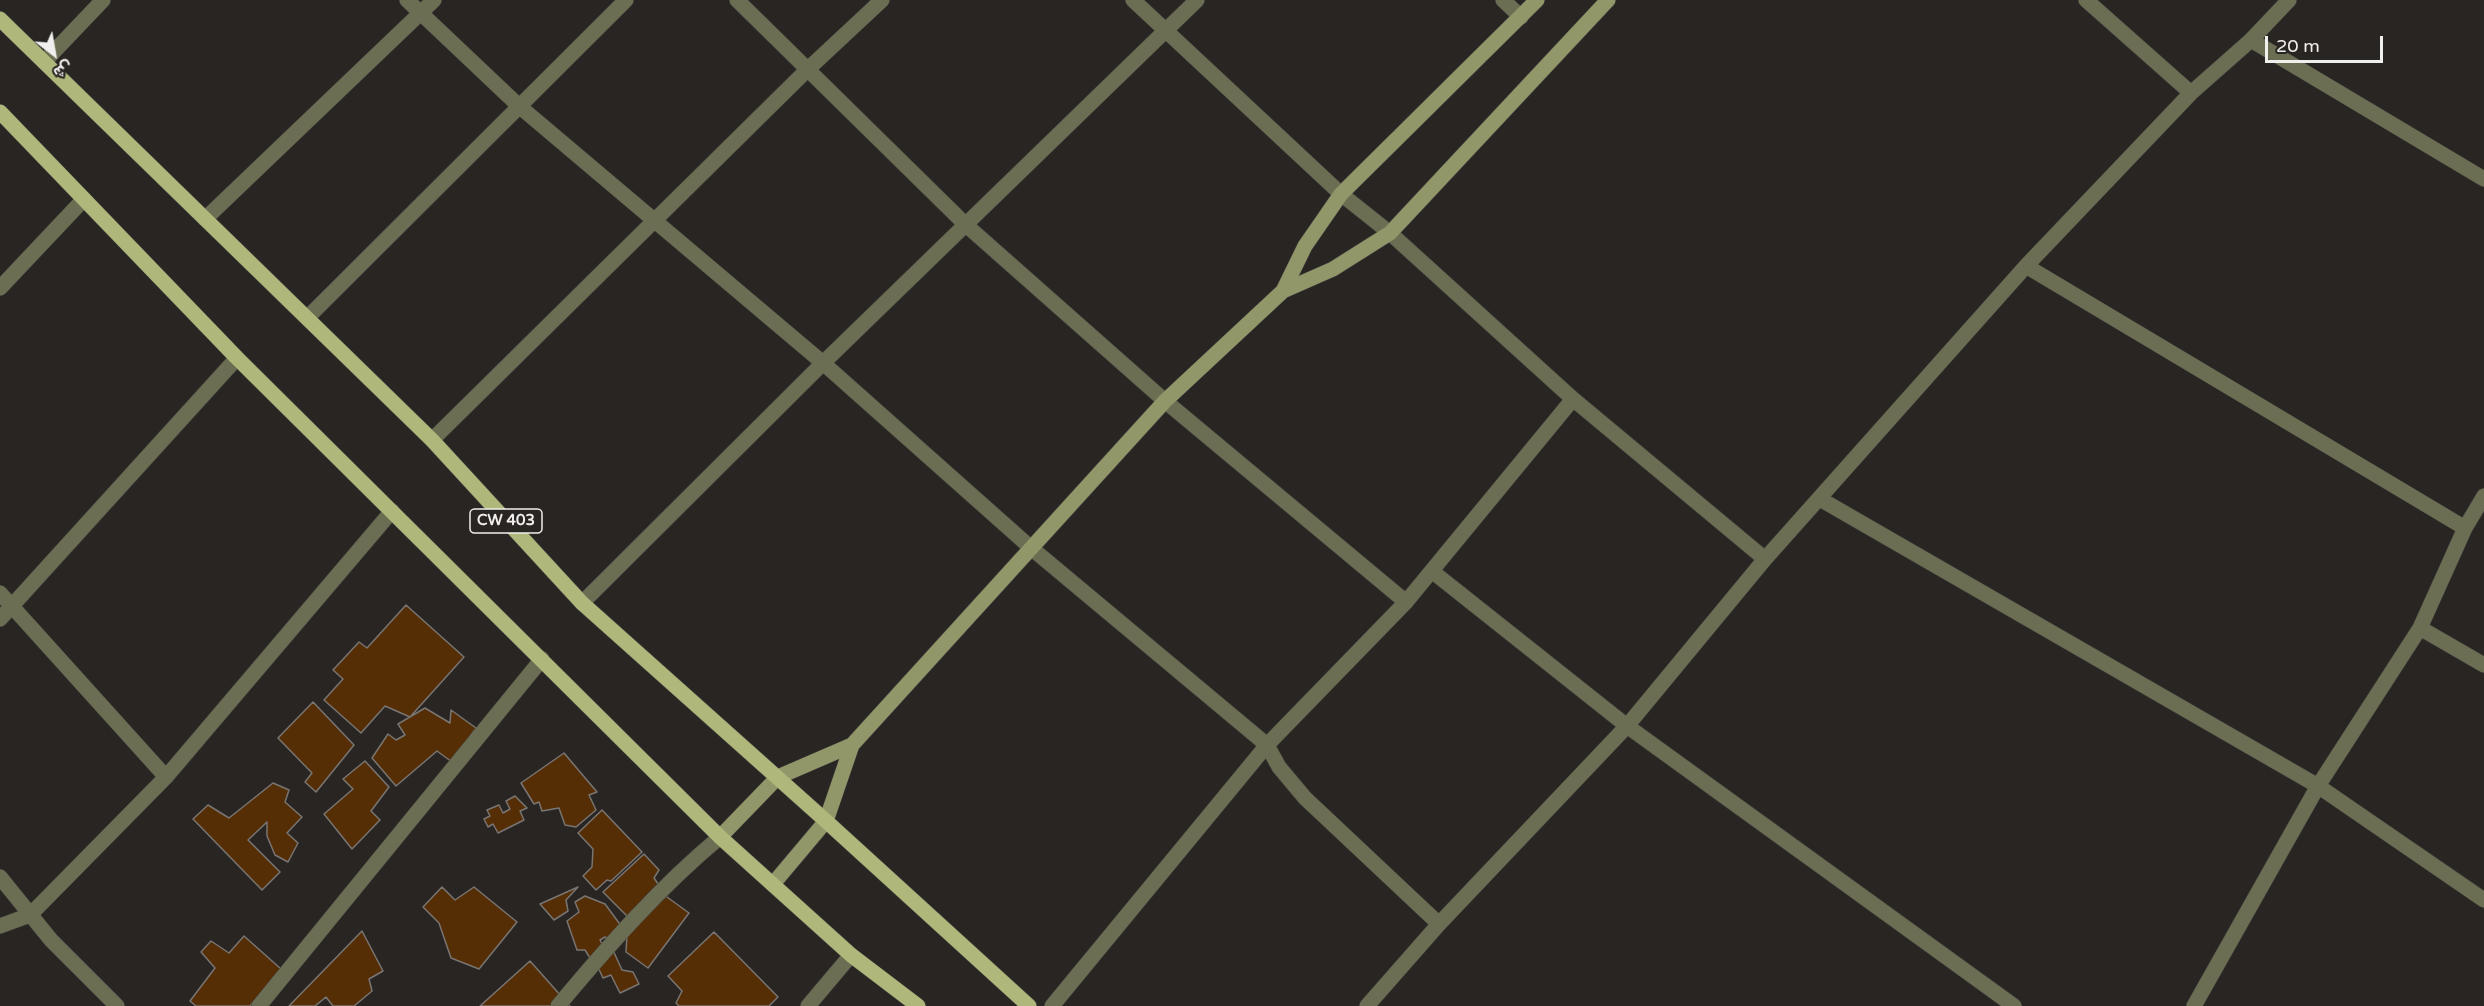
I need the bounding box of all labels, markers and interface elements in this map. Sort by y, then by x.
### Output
north arrow [24,24,84,84]
scale bar [2268,24,2386,62]
text: 20 m [2276,35,2320,57]
text: ش [50,56,77,83]
road number: CW 403 [470,509,542,533]

